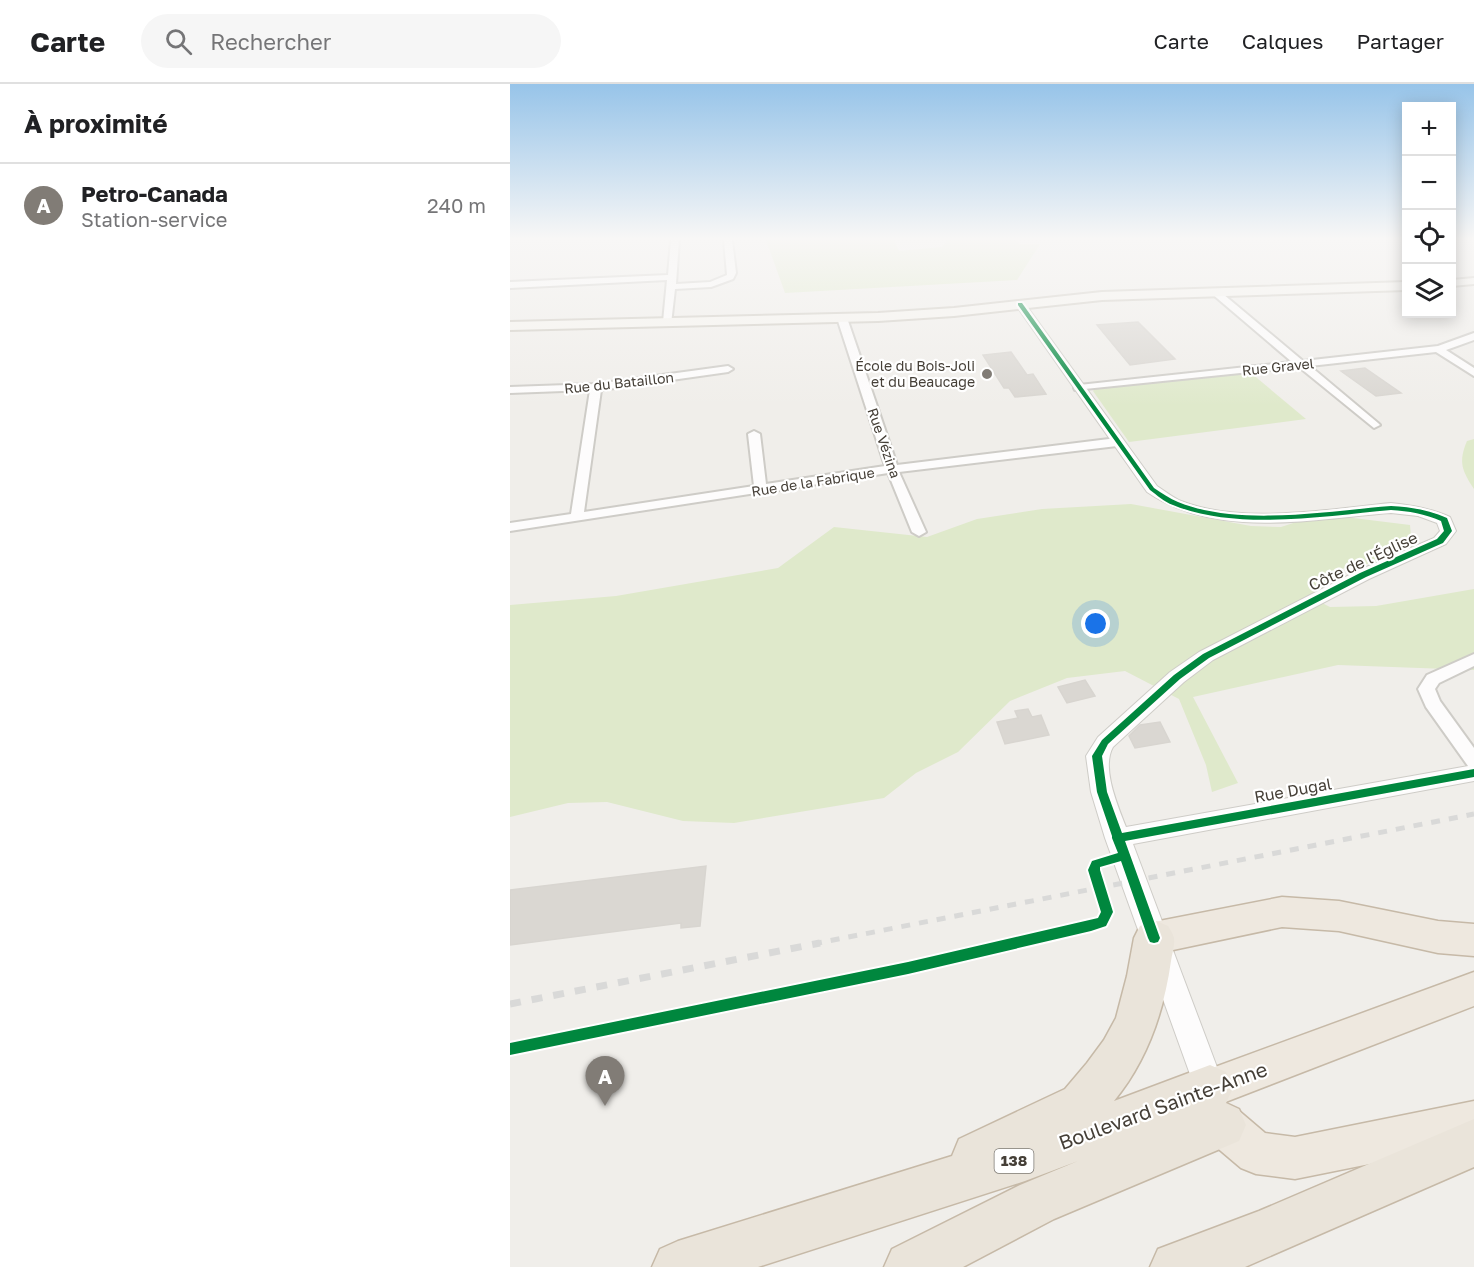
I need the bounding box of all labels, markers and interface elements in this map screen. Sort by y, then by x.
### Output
search box [141,14,561,68]
text: Carte [30,25,105,58]
icon: search [162,25,195,58]
text: Rechercher [210,28,331,55]
text: Carte [1153,28,1209,54]
text: Calques [1242,28,1323,54]
text: Partager [1356,28,1444,54]
map controls [1402,102,1456,318]
button: + [1402,102,1456,156]
text: À proximité [24,108,168,139]
button: − [1402,156,1456,210]
text: Petro-Canada [81,180,228,207]
text: A [36,193,51,217]
text: 240 m [427,193,486,217]
text: Station-service [81,207,227,231]
button: locate [1402,210,1456,264]
button: layers [1402,264,1456,318]
street label: Rue Gravel [1241,354,1315,379]
place label: École du Bois-Joli et du Beaucage [855,357,975,390]
marker: École du Bois-Joli et du Beaucage [980,367,994,381]
street label: Rue du Bataillon [563,368,675,397]
street label: Rue Vézina [864,405,904,480]
street label: Rue de la Fabrique [750,463,876,500]
street label: Côte de l'Église [1305,527,1421,595]
your location [1081,609,1110,638]
street label: Rue Dugal [1253,773,1333,807]
pin: A [586,1056,625,1106]
street label: Boulevard Sainte-Anne [1055,1056,1270,1154]
road number: 138 [994,1149,1034,1173]

